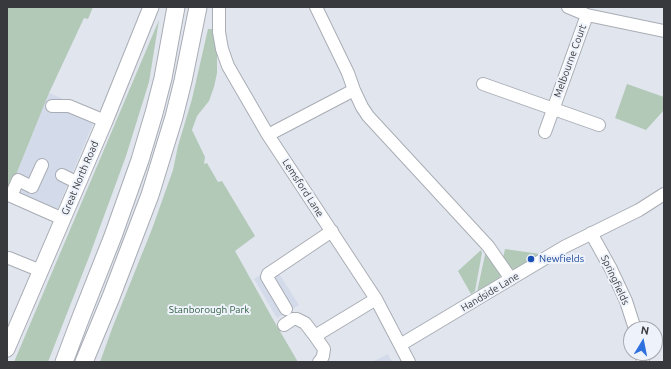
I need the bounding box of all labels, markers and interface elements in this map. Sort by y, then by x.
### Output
street label: Melbourne Court [551,23,589,99]
street label: Great North Road [59,139,101,217]
street label: Lemsford Lane [280,157,326,219]
place label: Newfields [539,253,584,265]
street label: Springfields [598,253,632,307]
marker: Newfields [526,254,536,264]
street label: Handside Lane [459,270,521,314]
park label: Stanborough Park [169,304,249,316]
north arrow [623,321,663,361]
text: N [640,324,650,337]

